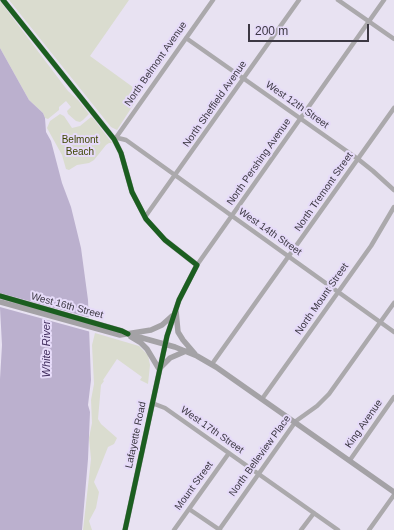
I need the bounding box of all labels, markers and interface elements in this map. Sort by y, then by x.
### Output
scale bar [250,16,371,42]
street label: North Belmont Avenue [122,19,190,109]
text: 200 m [255,24,288,38]
street label: North Sheffield Avenue [181,59,249,149]
street label: West 12th Street [263,79,331,131]
street label: North Pershing Avenue [224,116,294,208]
park label: Belmont Beach [62,134,98,158]
street label: North Tremont Street [292,150,356,234]
street label: West 14th Street [236,206,304,258]
street label: North Mount Street [293,261,351,337]
street label: West 16th Street [30,291,104,321]
water label: White River [40,321,54,377]
street label: King Avenue [343,397,385,451]
street label: Lafayette Road [123,401,149,469]
street label: West 17th Street [178,404,246,456]
street label: North Belleview Place [227,413,293,499]
street label: Mount Street [172,459,216,513]

